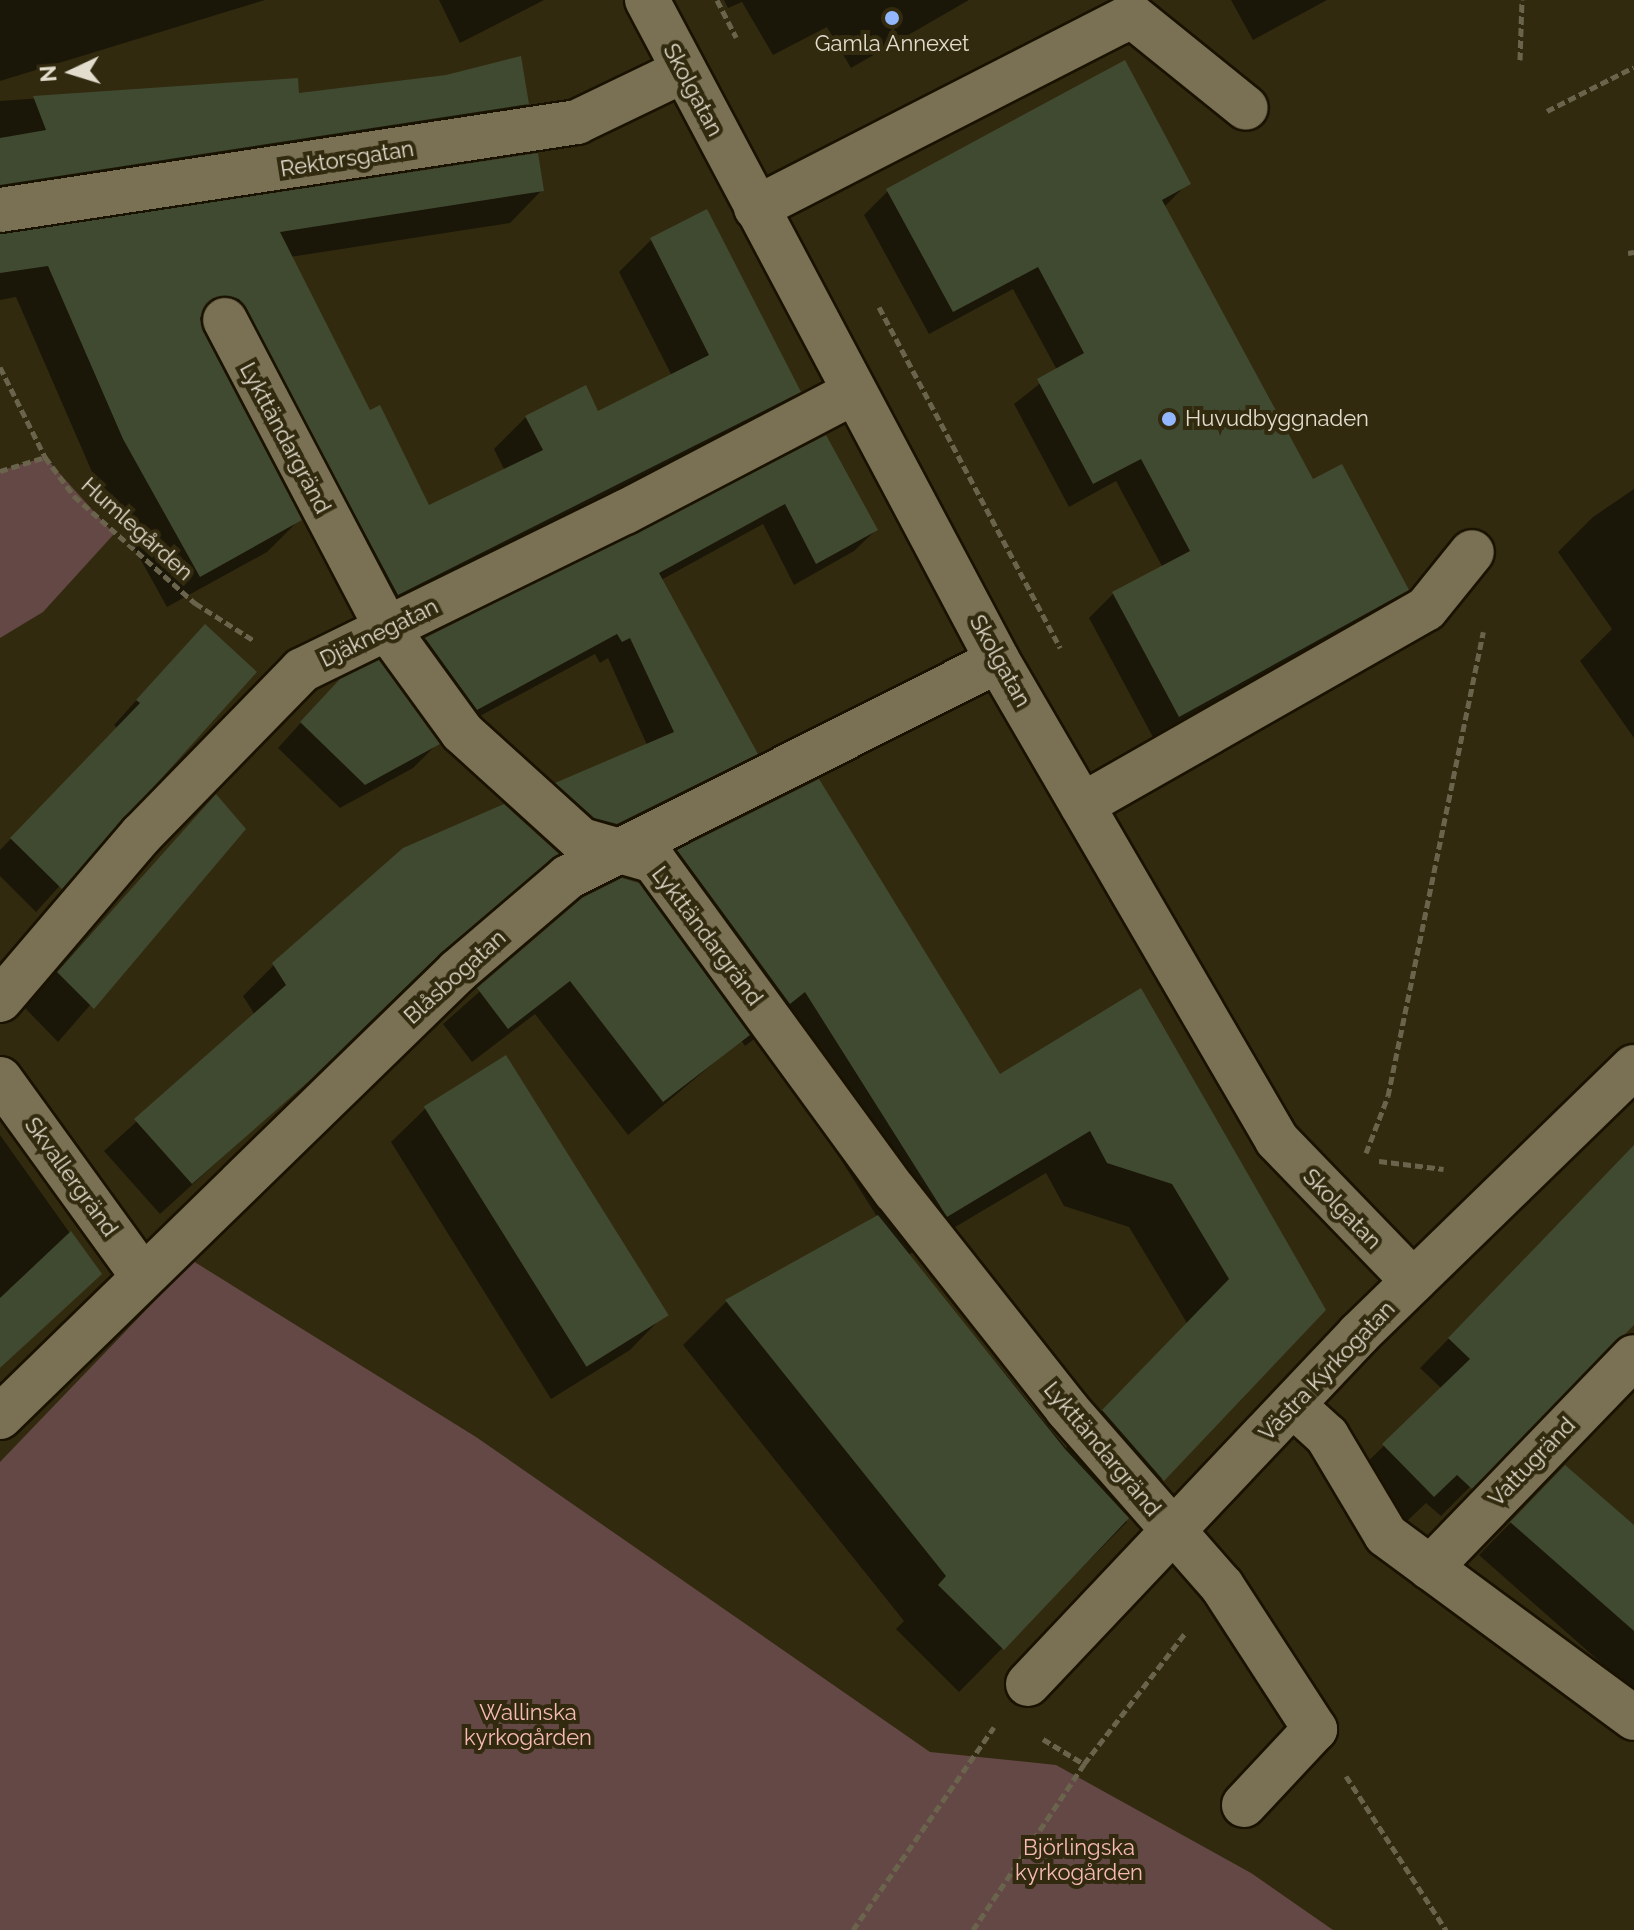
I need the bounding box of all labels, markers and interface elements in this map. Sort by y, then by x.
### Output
marker: Gamla Annexet [883,9,901,27]
place label: Gamla Annexet [814,31,970,57]
north arrow [32,32,112,112]
street label: Skolgatan [658,39,728,141]
text: N [35,64,62,83]
street label: Rektorsgatan [278,135,416,183]
street label: Lykttändargränd [234,358,336,518]
place label: Huvudbyggnaden [1185,406,1369,432]
marker: Huvudbyggnaden [1160,410,1178,428]
street label: Humlegården [76,472,198,586]
street label: Djäknegatan [316,593,442,673]
street label: Skolgatan [964,610,1036,712]
street label: Lykttändargränd [646,861,768,1011]
street label: Blåsbogatan [399,924,511,1030]
street label: Skvallergränd [19,1112,123,1242]
street label: Skolgatan [1297,1163,1387,1255]
street label: Västra Kyrkogatan [1254,1296,1400,1446]
street label: Lykttändargränd [1038,1377,1166,1521]
street label: Vattugränd [1483,1412,1581,1512]
park label: Wallinska kyrkogården [464,1699,592,1750]
park label: Björlingska kyrkogården [1015,1834,1143,1886]

